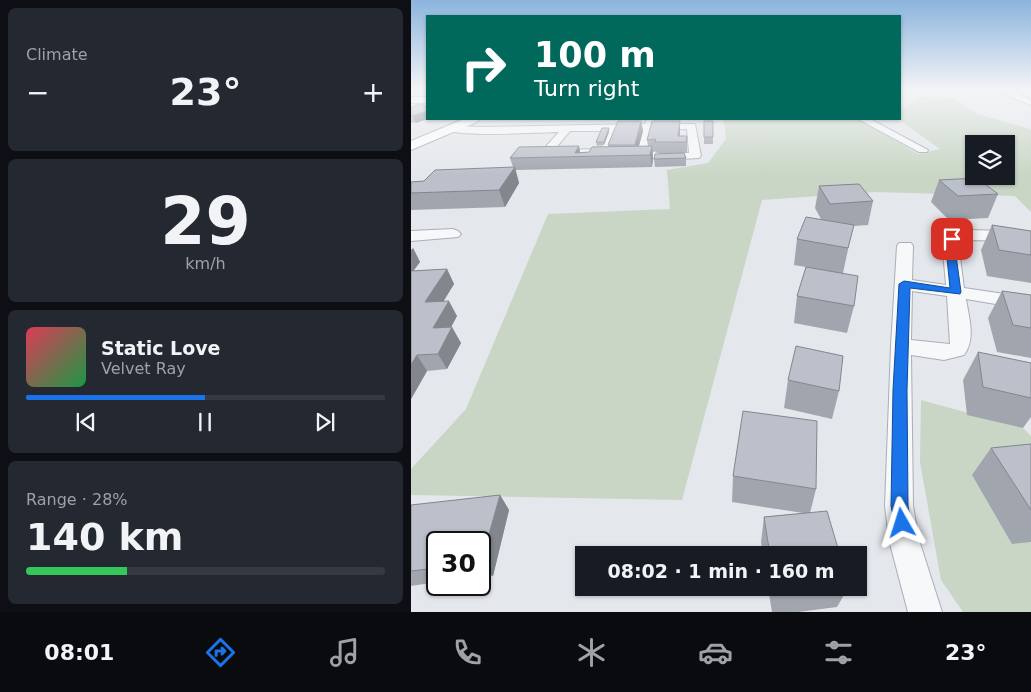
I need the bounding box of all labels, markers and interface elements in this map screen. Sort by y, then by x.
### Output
icon: right [451,35,516,100]
text: 100 m [534,35,656,75]
text: Climate [26,45,88,64]
text: 23° [170,70,241,114]
text: − [26,76,49,109]
text: + [362,76,385,109]
text: Turn right [534,76,639,101]
map controls [965,135,1015,185]
button: layers [965,135,1015,185]
text: 29 [160,184,251,259]
pin [931,218,973,260]
icon: arrive [938,225,966,253]
text: km/h [185,254,226,273]
text: Static Love [101,337,221,359]
text: Velvet Ray [101,359,186,378]
icon: previous [72,408,100,436]
icon: pause [191,408,219,436]
icon: next [311,408,339,436]
text: Range · 28% [26,490,128,509]
position arrow [875,496,927,548]
text: 140 km [26,515,183,559]
speed limit sign: 30 [426,531,491,596]
text: 08:02 · 1 min · 160 m [607,560,835,582]
icon: directions [203,635,238,670]
icon: music [327,635,362,670]
icon: phone [450,635,485,670]
icon: climate [574,635,609,670]
icon: car [698,635,733,670]
icon: filters [821,635,856,670]
text: 08:01 [44,640,114,665]
text: 23° [945,640,987,665]

